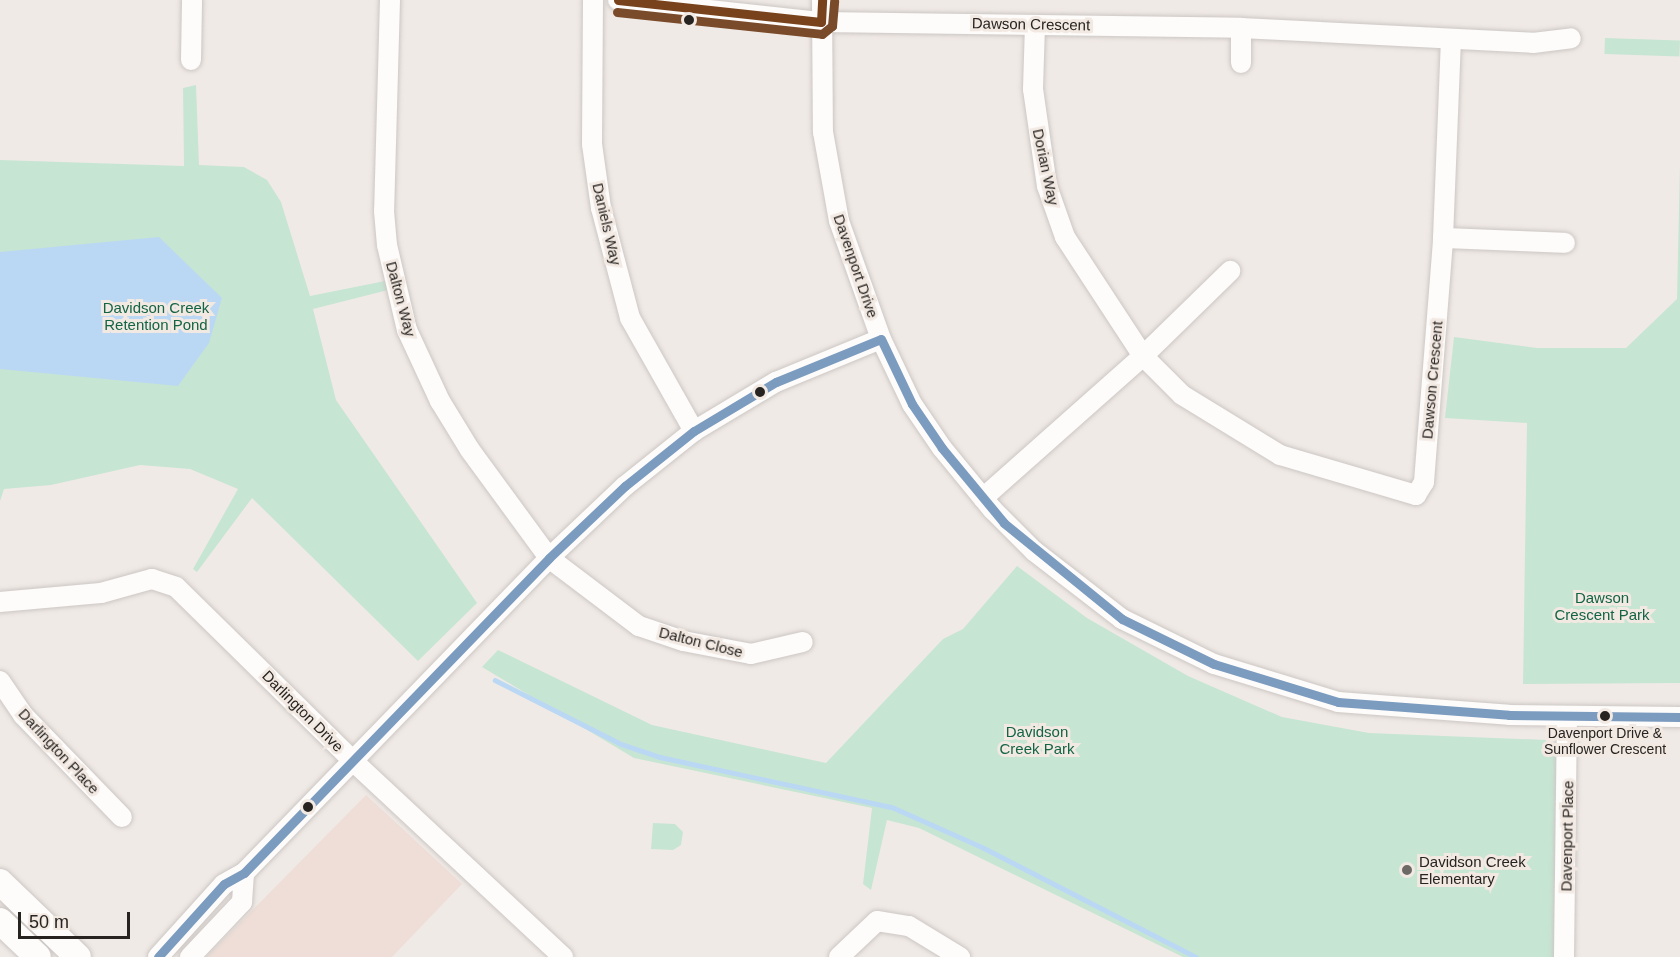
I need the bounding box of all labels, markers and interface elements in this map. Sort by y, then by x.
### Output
unlabelled marker [683,14,695,26]
street label: Dawson Crescent [972,14,1090,34]
street label: Dorian Way [1029,127,1063,207]
street label: Daniels Way [589,181,625,267]
street label: Davenport Drive [830,212,882,320]
street label: Dalton Way [382,259,420,339]
park label: Davidson Creek Retention Pond [103,298,209,333]
street label: Dawson Crescent [1418,320,1446,440]
unlabelled marker [754,386,766,398]
park label: Dawson Crescent Park [1554,588,1650,623]
street label: Dalton Close [657,623,745,661]
street label: Darlington Drive [259,667,347,755]
street label: Darlington Place [15,705,103,797]
marker: Davenport Drive & Sunflower Crescent [1599,710,1611,722]
park label: Davidson Creek Park [999,722,1075,757]
place label: Davenport Drive & Sunflower Crescent [1544,725,1666,758]
street label: Davenport Place [1557,780,1577,892]
unlabelled marker [302,801,314,813]
place label: Davidson Creek Elementary [1419,852,1526,887]
marker: Davidson Creek Elementary [1400,863,1414,877]
scale bar [21,900,134,938]
text: 50 m [29,912,69,932]

